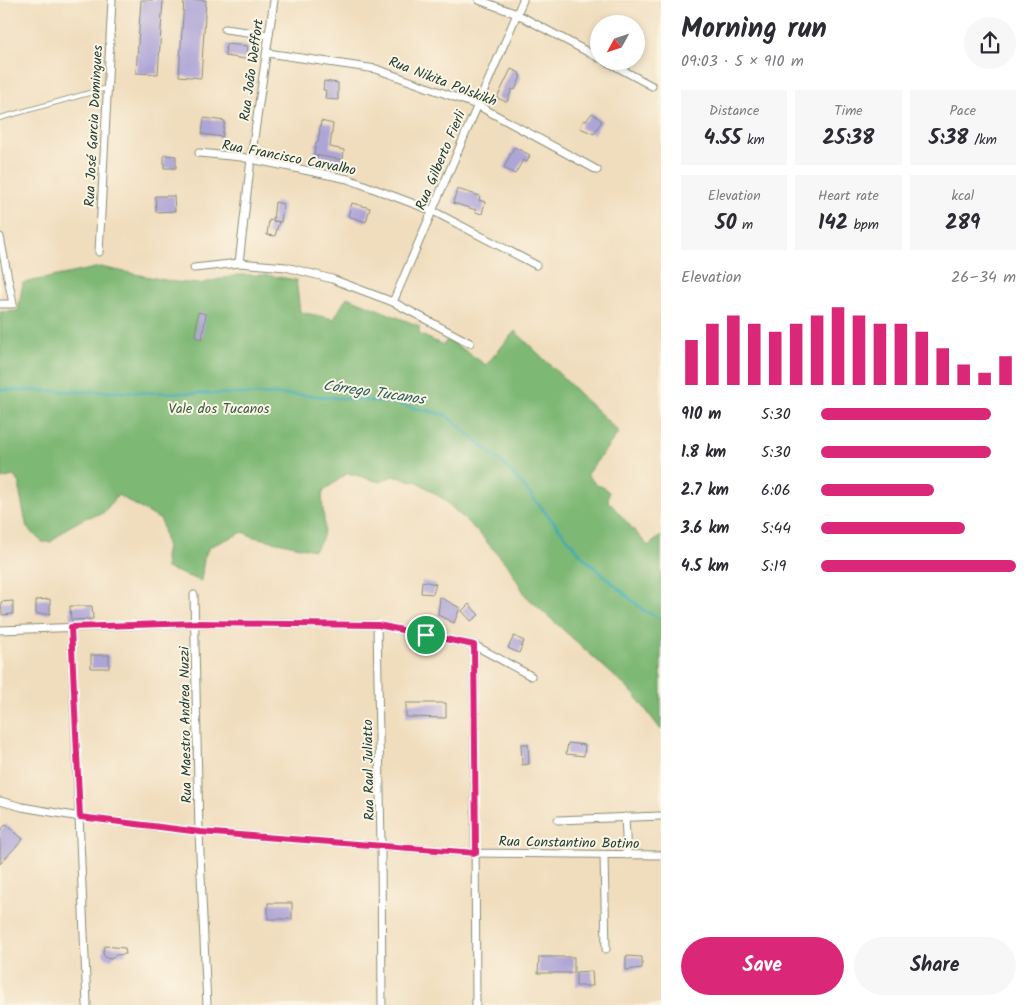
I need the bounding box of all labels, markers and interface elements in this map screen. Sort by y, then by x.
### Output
text: Morning run [681,7,827,52]
north arrow [590,15,645,70]
map controls [590,15,645,70]
street label: Rua João Weffort [234,17,270,123]
button: share [964,17,1016,69]
street label: Rua José Garcia Domingues [79,44,109,208]
text: 09:03 · 5 × 910 m [681,49,804,74]
street label: Rua Nikita Polskikh [385,51,500,113]
text: Distance [709,100,759,122]
text: Time [834,100,863,122]
text: Pace [949,100,976,122]
street label: Rua Gilberto Fierli [410,107,472,214]
text: 4.55 [704,122,741,155]
text: 25:38 [823,122,874,155]
text: 5:38 [929,122,969,155]
text: km [741,129,765,151]
text: /km [969,129,997,151]
street label: Rua Francisco Carvalho [220,134,358,182]
text: Elevation [708,185,761,207]
text: Heart rate [818,185,879,207]
text: kcal [951,185,974,207]
text: 50 [715,207,736,240]
text: 142 [818,207,848,240]
text: 289 [945,207,980,240]
text: m [736,214,753,236]
text: bpm [848,214,879,236]
text: Elevation [681,265,742,290]
text: 26–34 m [951,265,1016,290]
water label: Córrego Tucanos [321,374,428,412]
park label: Vale dos Tucanos [168,398,270,420]
text: 910 m [681,402,721,427]
text: 5:30 [761,402,791,427]
text: 1.8 km [681,440,726,465]
text: 5:30 [761,440,791,465]
text: 2.7 km [681,478,729,503]
text: 6:06 [761,478,791,503]
text: 3.6 km [681,516,729,541]
text: 5:44 [761,516,791,541]
text: 4.5 km [681,554,729,579]
text: 5:19 [761,554,786,579]
pin [405,614,447,656]
icon: arrive [412,621,440,649]
street label: Rua Maestro Andrea Nuzzi [174,646,198,804]
street label: Rua Raul Juliatto [357,719,381,821]
street label: Rua Constantino Botino [498,831,639,855]
button: Save [681,937,844,995]
button: Share [854,937,1016,995]

